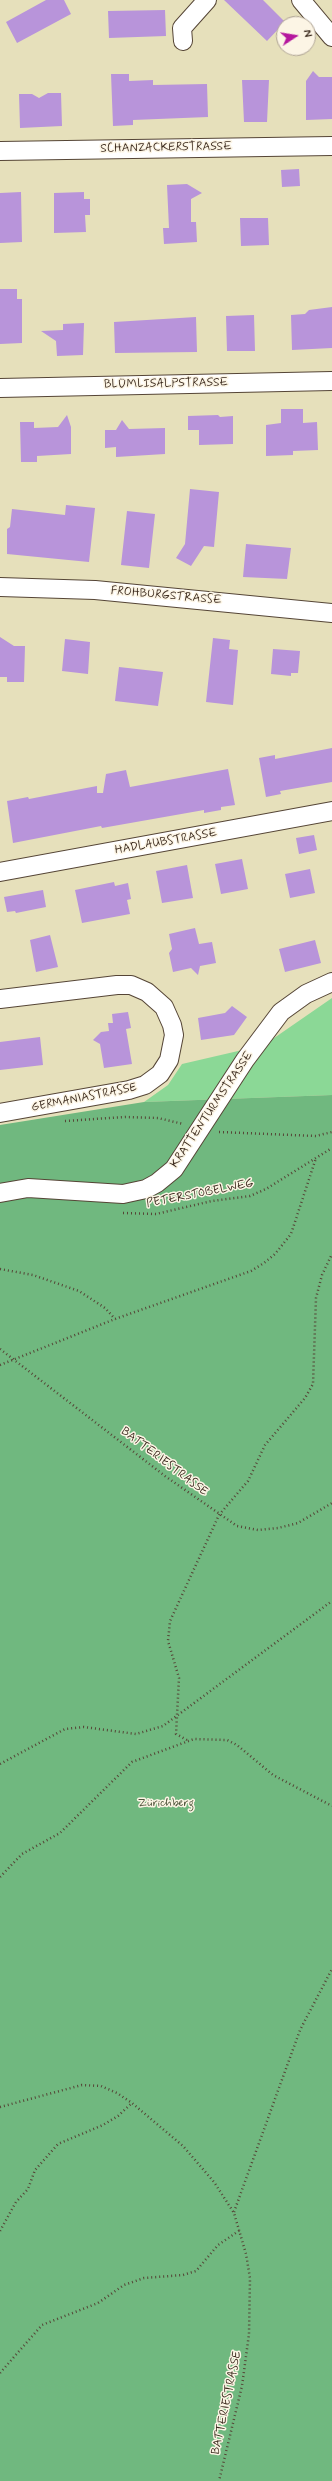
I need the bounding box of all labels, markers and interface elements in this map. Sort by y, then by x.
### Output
north arrow [276,16,316,56]
text: N [299,29,314,39]
street label: SCHANZACKERSTRASSE [100,140,232,156]
street label: BLÜMLISALPSTRASSE [104,376,228,392]
street label: FROHBURGSTRASSE [110,584,222,608]
street label: HADLAUBSTRASSE [114,826,218,858]
street label: KRATTENTURMSTRASSE [168,1049,256,1171]
street label: GERMANIASTRASSE [30,1081,138,1115]
street label: PETERSTOBELWEG [145,1177,255,1211]
street label: BATTERIESTRASSE [118,1425,210,1499]
park label: Zürichberg [138,1796,194,1810]
street label: BATTERIESTRASSE [209,2350,245,2456]

